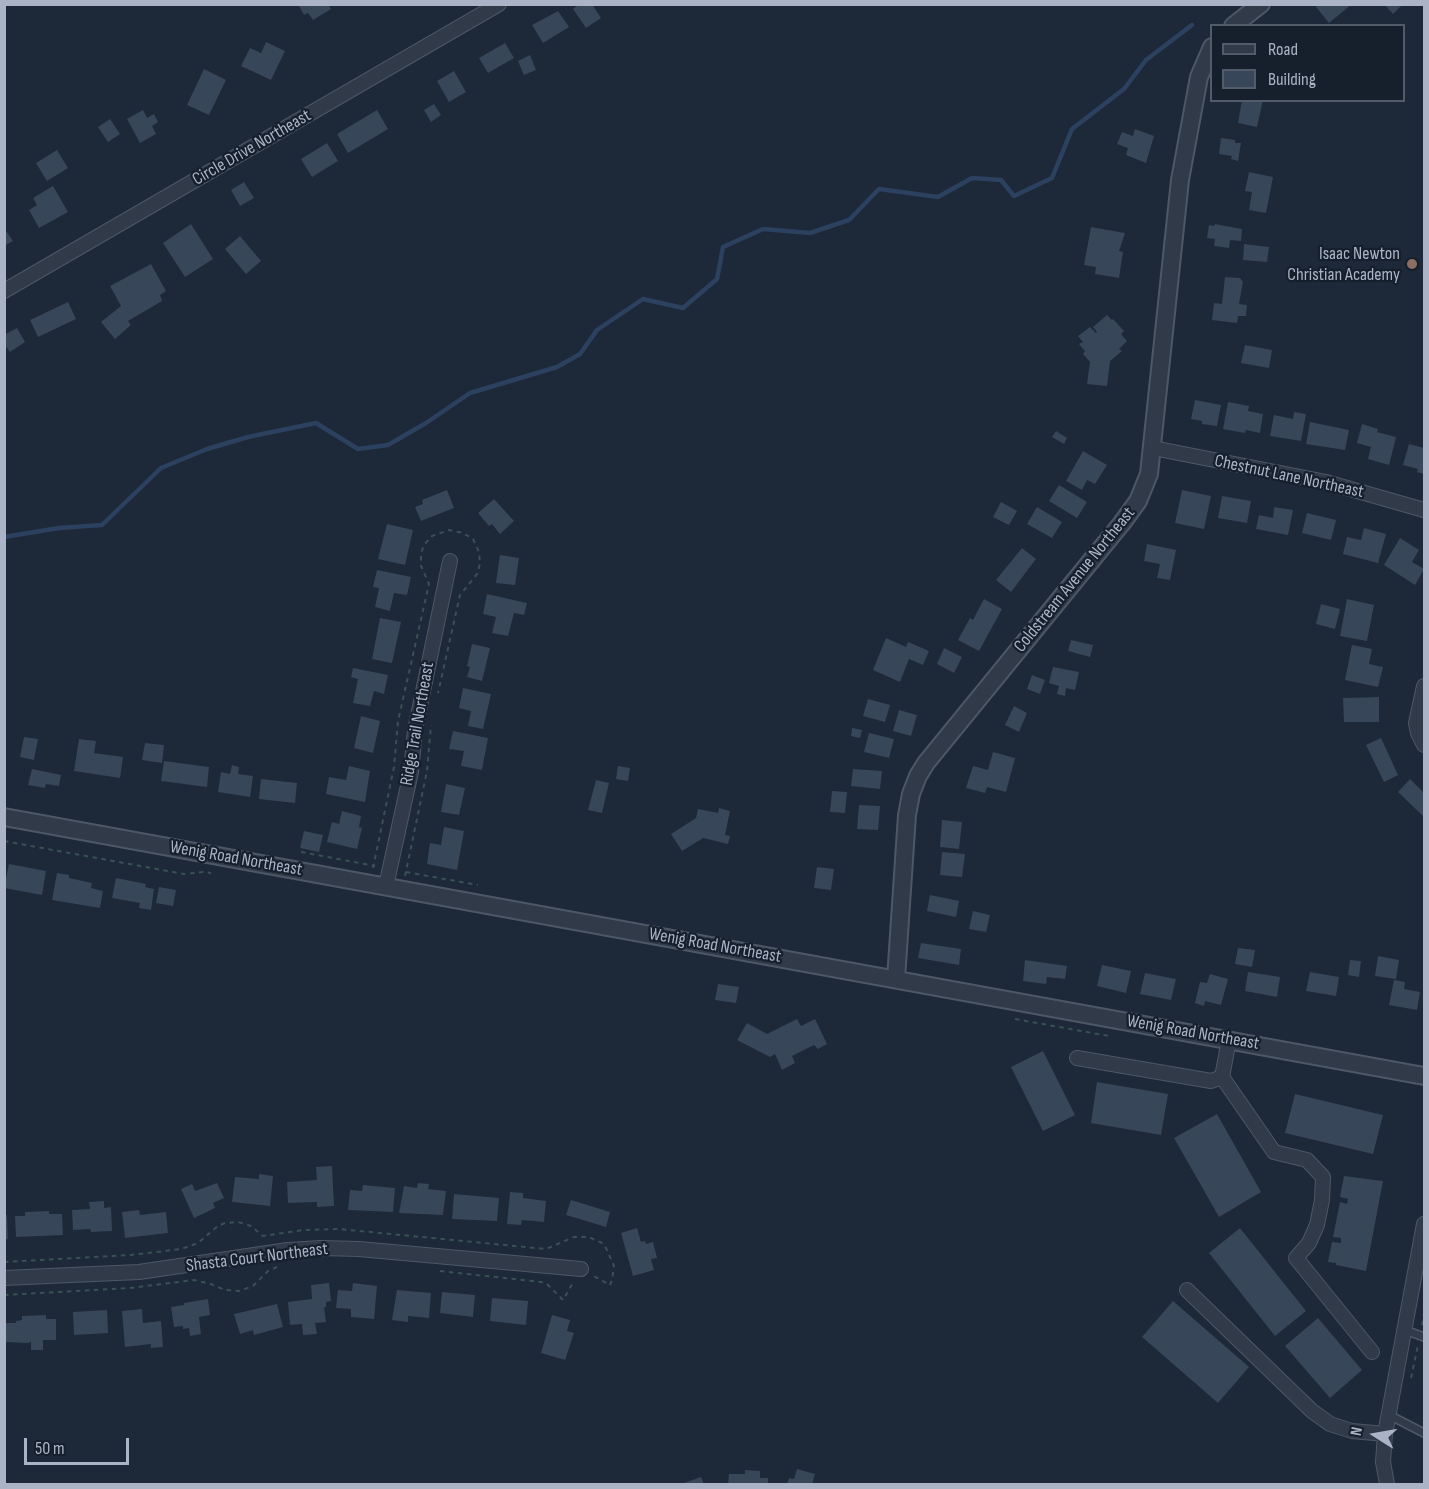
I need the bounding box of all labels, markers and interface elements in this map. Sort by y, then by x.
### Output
legend [1210,24,1405,102]
text: Road [1268,39,1298,60]
text: Building [1268,69,1316,90]
street label: Circle Drive Northeast [189,105,315,191]
place label: Isaac Newton Christian Academy [1287,243,1400,286]
marker: Isaac Newton Christian Academy [1405,257,1419,271]
street label: Chestnut Lane Northeast [1212,451,1366,503]
street label: Coldstream Avenue Northeast [1010,503,1140,657]
street label: Ridge Trail Northeast [397,661,439,787]
street label: Wenig Road Northeast [168,837,304,881]
street label: Wenig Road Northeast [647,924,783,968]
street label: Wenig Road Northeast [1125,1011,1261,1055]
street label: Shasta Court Northeast [185,1239,329,1277]
north arrow [1345,1405,1405,1465]
text: N [1347,1425,1367,1437]
scale bar [27,1426,132,1464]
text: 50 m [35,1438,65,1459]

